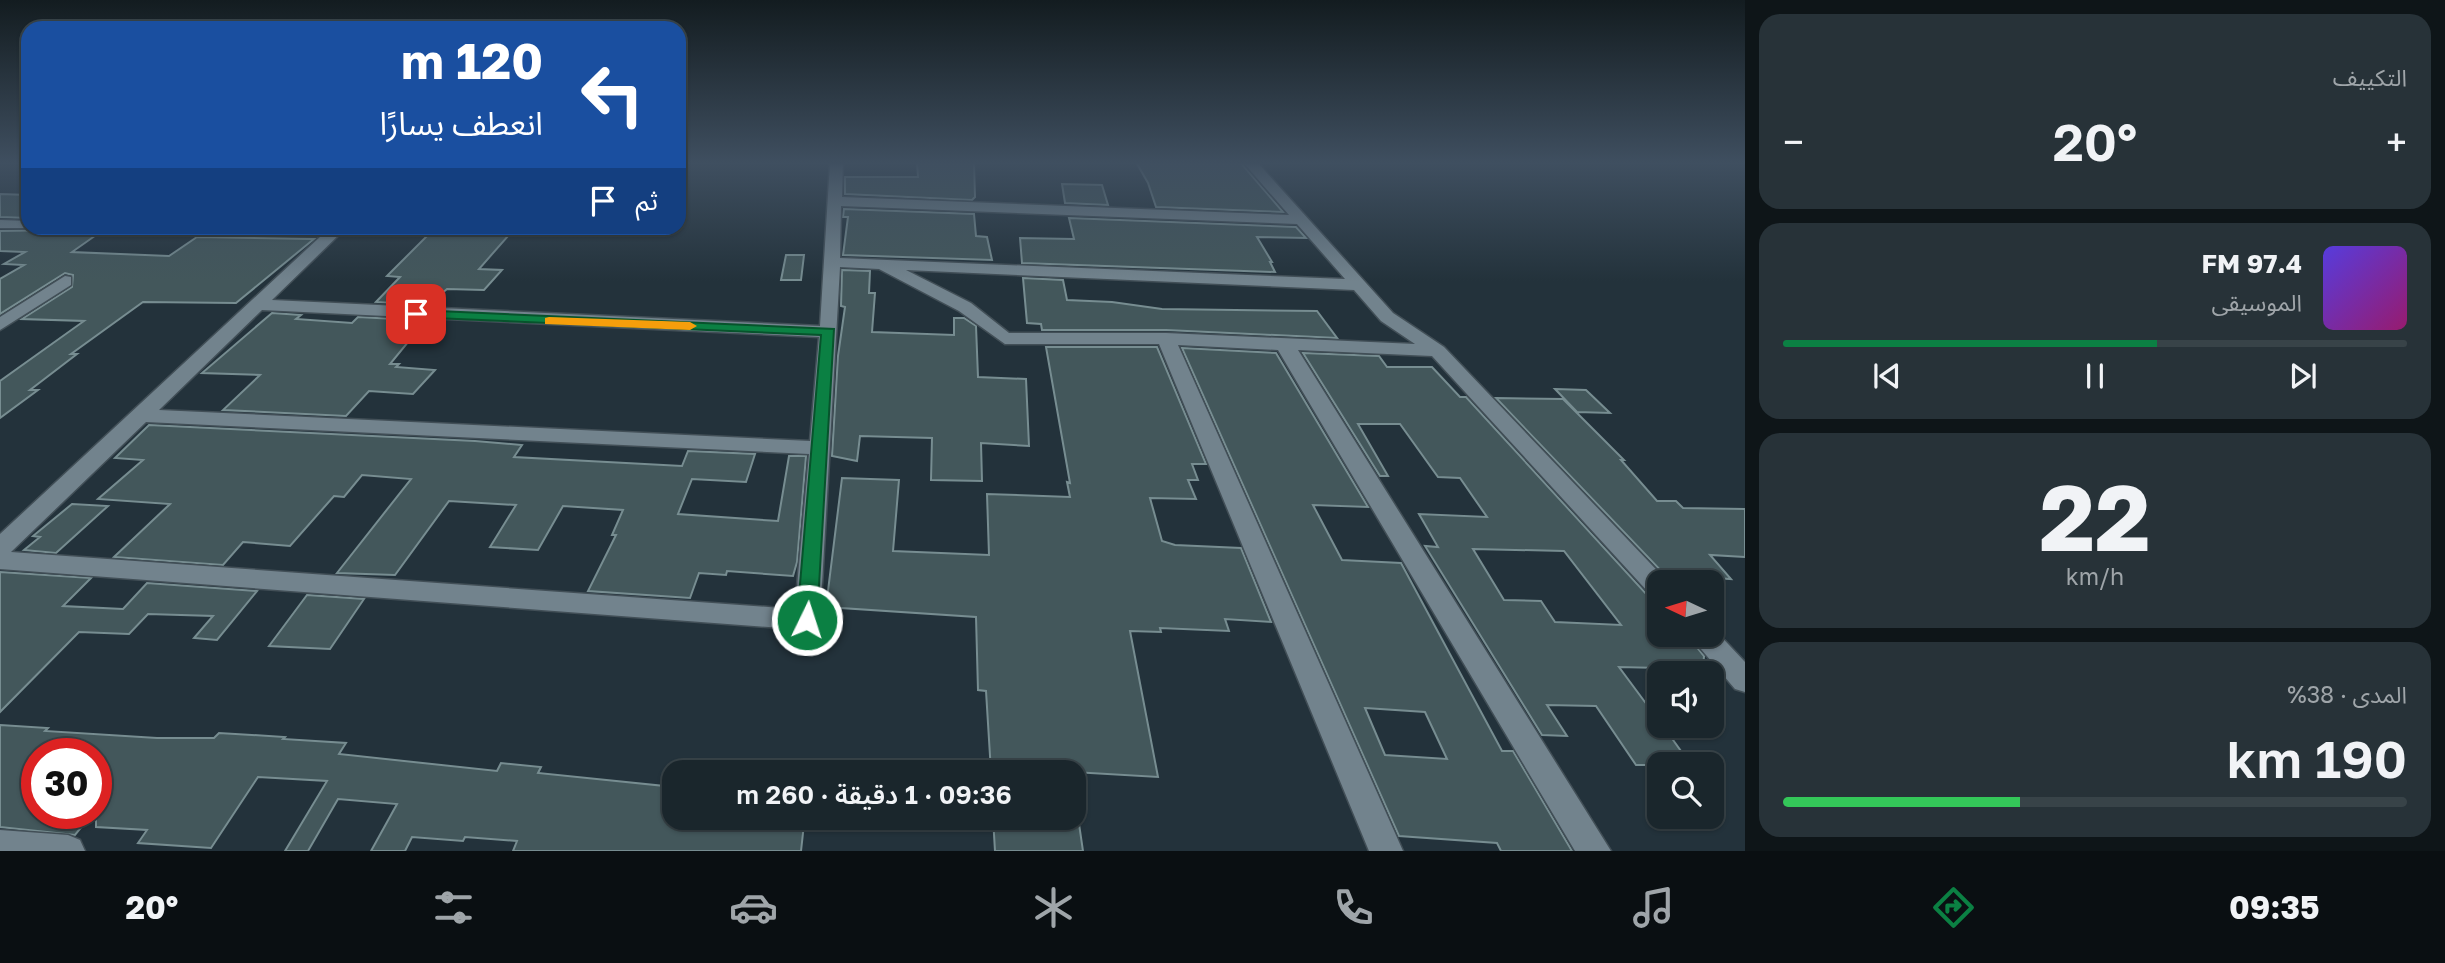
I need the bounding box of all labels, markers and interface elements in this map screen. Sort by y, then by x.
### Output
text: 120 m [401,31,543,90]
icon: left [567,49,658,140]
text: التكييف [2333,63,2407,91]
text: انعطف يسارًا [380,104,543,142]
text: 20° [2053,110,2137,172]
text: − [1783,119,1804,164]
text: + [2386,119,2407,164]
icon: arrive [584,182,622,220]
text: ثم [636,185,658,216]
text: 97.4 FM [2202,248,2302,279]
pin [386,284,446,344]
text: الموسيقى [2211,288,2302,316]
icon: arrive [397,295,435,333]
icon: previous [1868,357,1906,395]
icon: pause [2076,357,2114,395]
icon: next [2284,357,2322,395]
text: 22 [2039,462,2151,571]
text: km/h [2066,562,2124,590]
north arrow [1647,570,1724,648]
map controls [1647,570,1724,829]
position arrow [770,583,844,657]
button: sound [1647,661,1724,738]
text: المدى · 38% [2287,680,2407,708]
text: 190 km [2227,727,2407,789]
speed limit sign: 30 [21,738,112,829]
button: search [1647,752,1724,829]
text: 09:36 · 1 دقيقة · 260 m [736,779,1012,810]
icon: filters [429,883,478,932]
icon: car [729,883,778,932]
icon: climate [1029,883,1078,932]
icon: phone [1329,883,1378,932]
icon: music [1629,883,1678,932]
icon: directions [1929,883,1978,932]
text: 20° [126,888,178,926]
text: 09:35 [2229,888,2320,926]

